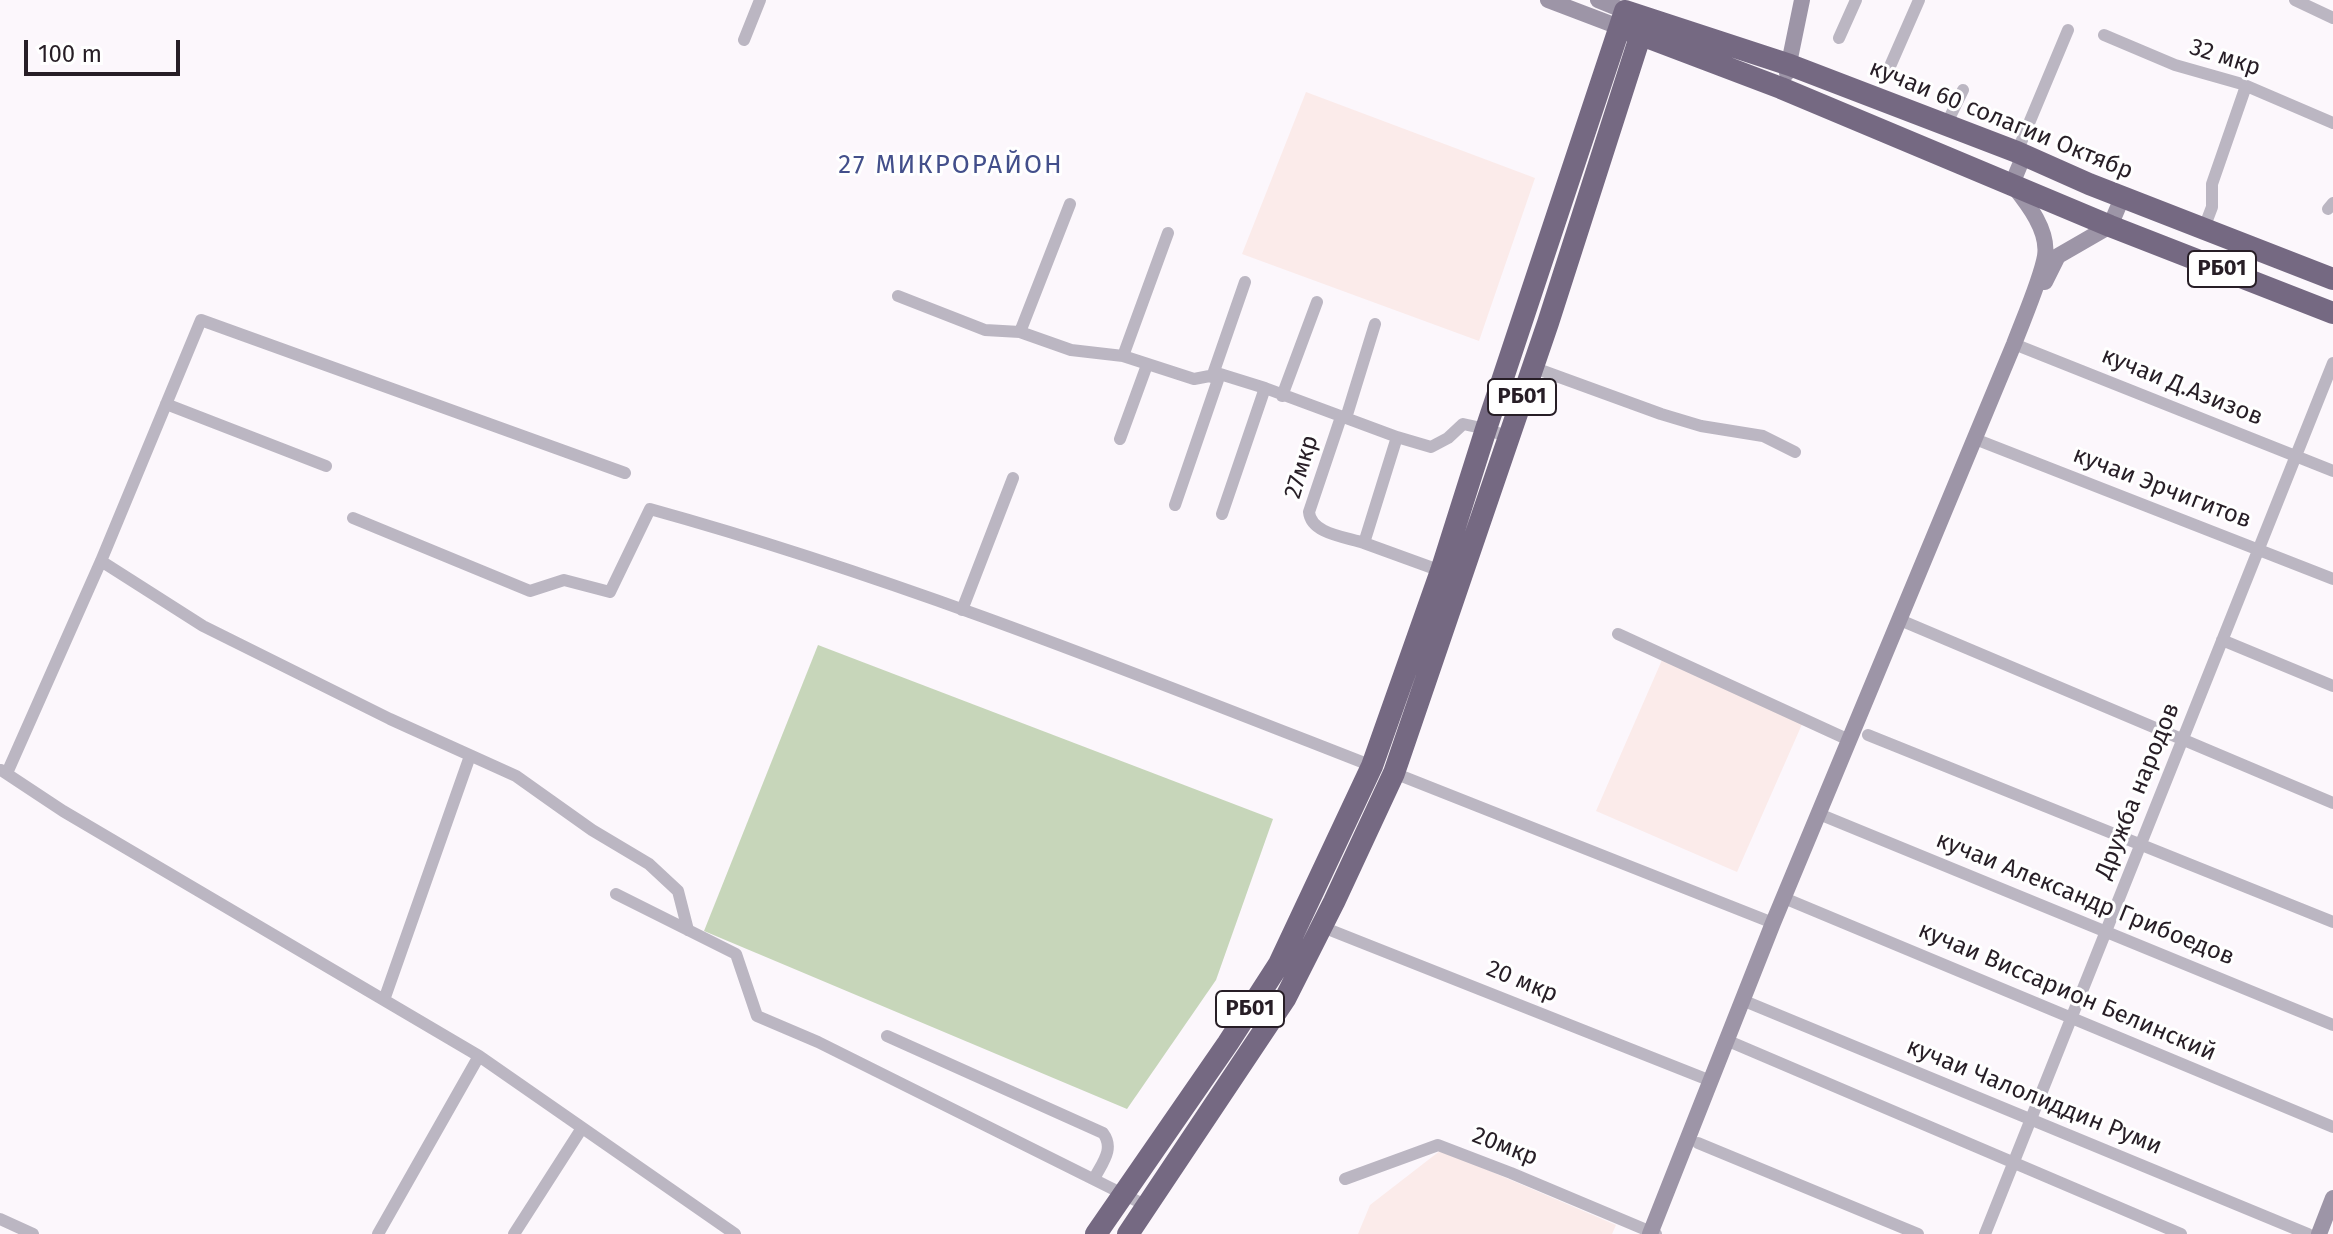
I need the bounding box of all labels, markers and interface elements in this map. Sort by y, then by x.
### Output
scale bar [28,24,184,74]
street label: 32 мкр [2186,33,2264,83]
text: 100 m [38,40,102,68]
street label: кучаи 60 солагии Октябр [1865,54,2137,186]
district label: 27 МИКРОРАЙОН [838,150,1064,182]
road number: РБ01 [2188,251,2256,287]
street label: кучаи Д.Азизов [2097,342,2267,432]
road number: РБ01 [1488,379,1556,415]
street label: 27мкр [1279,432,1325,502]
street label: кучаи Эрчигитов [2069,441,2255,535]
street label: Дружба народов [2090,699,2186,883]
street label: кучаи Александр Грибоедов [1932,826,2238,972]
street label: кучаи Виссарион Белинский [1914,916,2220,1068]
street label: 20 мкр [1482,955,1562,1009]
road number: РБ01 [1216,991,1284,1027]
street label: кучаи Чалолиддин Руми [1902,1033,2166,1161]
street label: 20мкр [1468,1121,1542,1173]

